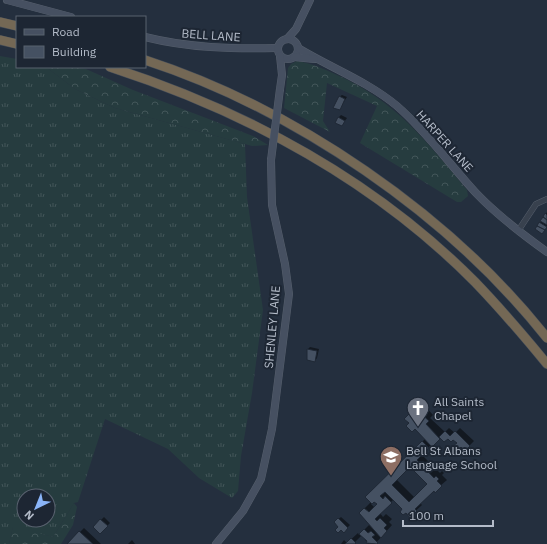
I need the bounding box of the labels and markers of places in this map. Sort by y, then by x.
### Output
place label: All Saints Chapel [434,394,484,423]
church icon: All Saints Chapel [405,395,431,428]
place label: Bell St Albans Language School [406,443,497,472]
school or university icon: Bell St Albans Language School [378,444,404,477]

